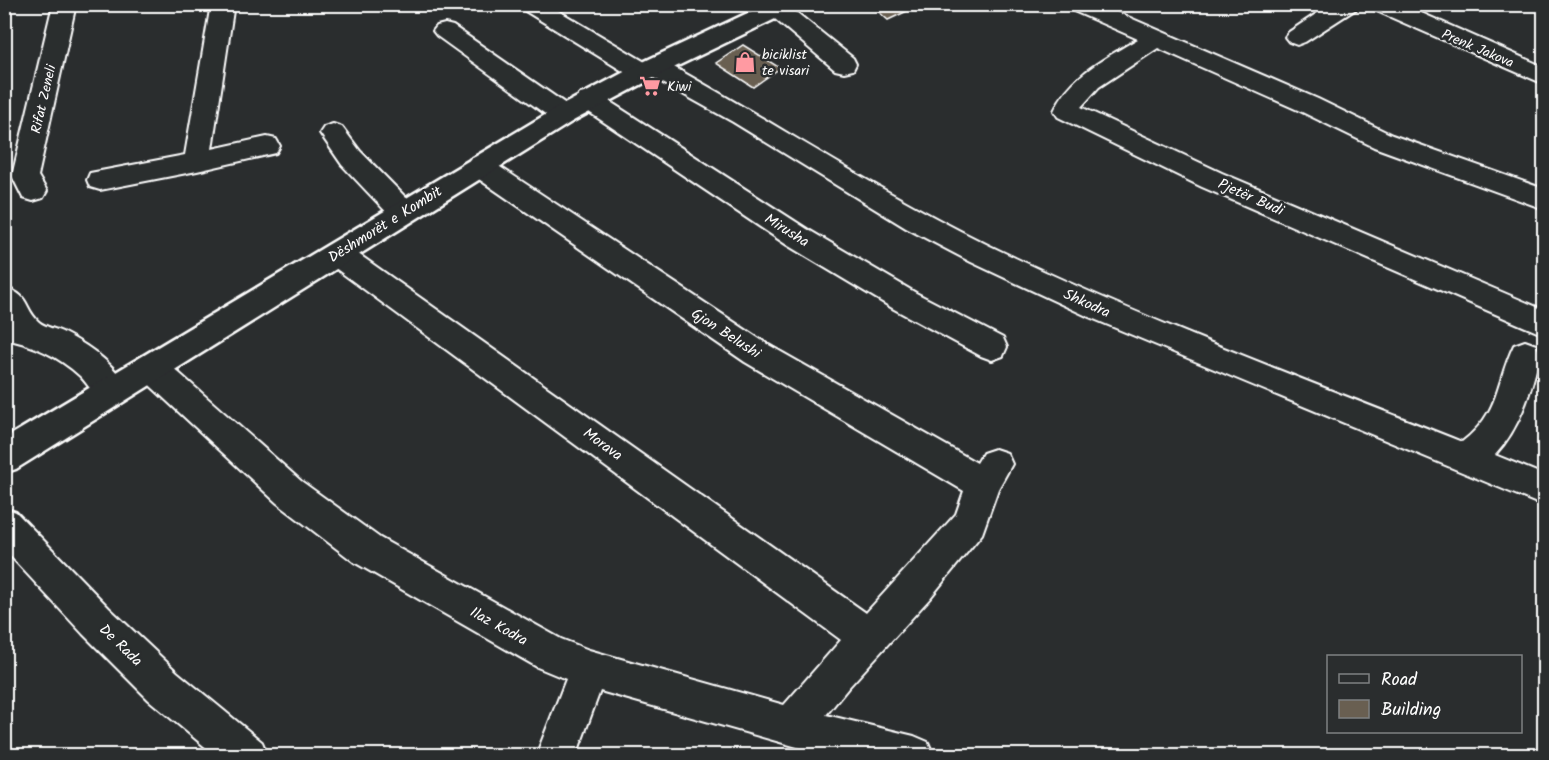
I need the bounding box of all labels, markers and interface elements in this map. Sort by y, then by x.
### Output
street label: Prenk Jakova [1438,24,1517,74]
place label: biciklist te visari [762,44,810,82]
shop icon: biciklist te visari [733,50,757,74]
street label: Rifat Zeneli [25,62,63,136]
supermarket icon: Kiwi [638,74,662,98]
place label: Kiwi [667,76,692,98]
street label: Pjetër Budi [1214,173,1289,224]
street label: Dëshmorët e Kombit [324,180,447,270]
street label: Mirusha [759,208,814,254]
street label: Shkodra [1059,283,1114,325]
street label: Gjon Belushi [686,302,766,366]
street label: Morava [578,422,627,467]
street label: Ilaz Kodra [465,601,532,653]
street label: De Rada [93,619,148,673]
legend [1327,655,1522,733]
text: Road [1381,666,1418,695]
text: Building [1381,696,1441,725]

